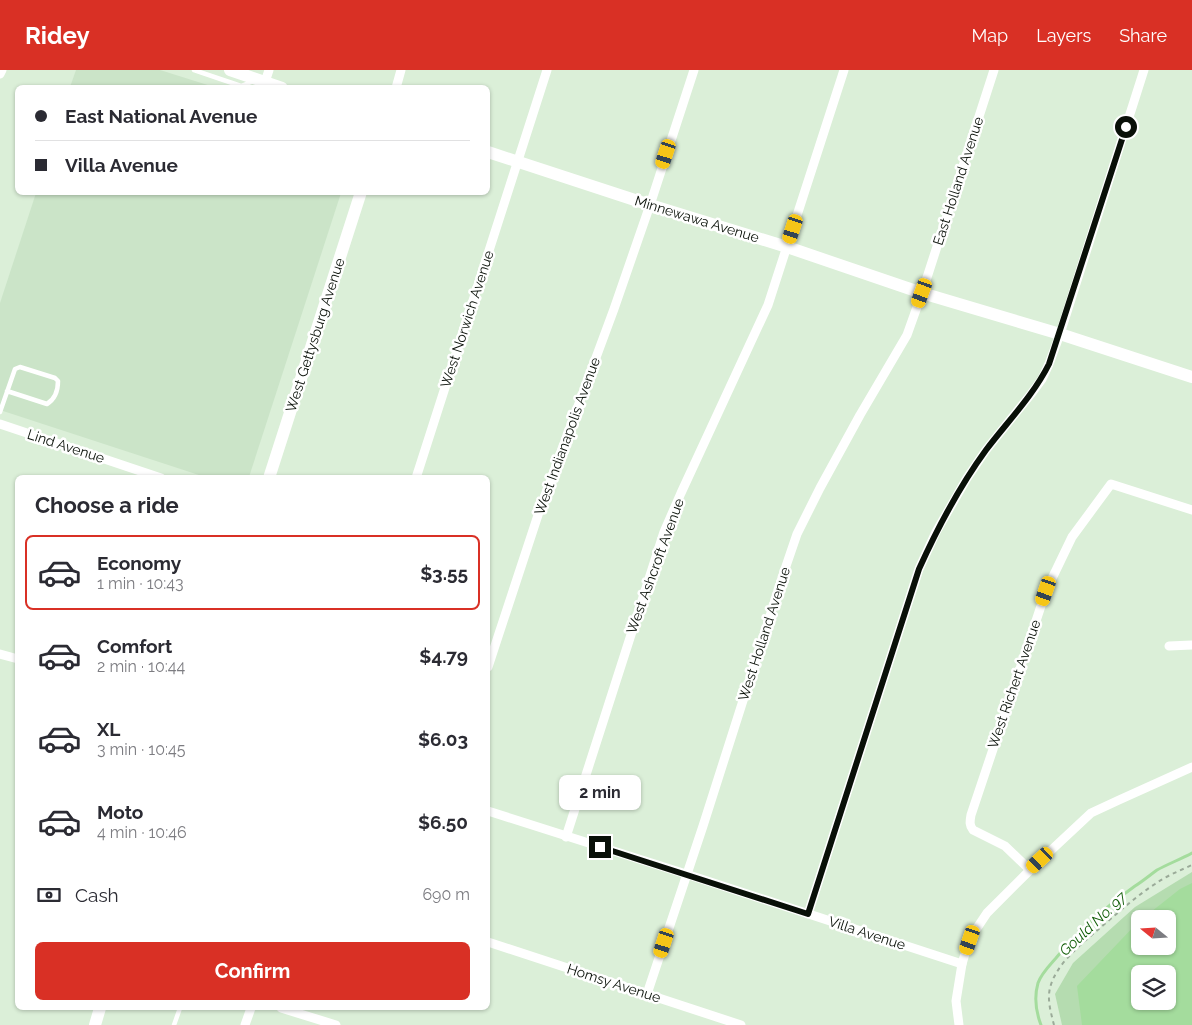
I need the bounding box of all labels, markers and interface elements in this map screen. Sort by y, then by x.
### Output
text: Ridey [25,21,90,50]
text: Map [972,25,1008,46]
text: Layers [1036,25,1091,46]
text: Share [1119,25,1167,46]
text: East National Avenue [65,105,257,127]
street label: East Holland Avenue [930,115,986,247]
route start [1115,116,1137,138]
car [654,137,677,171]
text: Villa Avenue [65,154,178,176]
street label: Minnewawa Avenue [633,192,761,246]
car [781,212,804,246]
street label: West Norwich Avenue [437,248,497,390]
street label: West Gettysburg Avenue [282,256,348,414]
car [909,276,934,310]
street label: West Indianapolis Avenue [531,355,603,517]
street label: Lind Avenue [25,426,107,466]
text: Choose a ride [35,492,179,518]
street label: West Ashcroft Avenue [623,496,687,636]
icon: car [37,550,82,595]
text: Economy [97,552,181,574]
text: $3.55 [420,562,468,584]
street label: West Holland Avenue [735,565,793,703]
text: 1 min · 10:43 [97,574,184,593]
car [1034,574,1057,608]
street label: West Richert Avenue [984,618,1044,750]
icon: car [37,633,82,678]
text: Comfort [97,635,172,657]
text: $4.79 [419,645,468,667]
text: 2 min · 10:44 [97,657,185,676]
icon: car [37,716,82,761]
text: XL [97,718,120,740]
text: $6.03 [418,728,468,750]
text: 3 min · 10:45 [97,740,185,759]
callout: 2 min [559,774,641,810]
text: 2 min [579,783,621,802]
icon: car [37,799,82,844]
text: Moto [97,801,143,823]
text: $6.50 [418,811,468,833]
text: 4 min · 10:46 [97,823,187,842]
route end [589,836,611,858]
car [1023,844,1056,876]
icon: cash [35,881,63,909]
text: Cash [75,884,119,906]
text: 690 m [422,885,470,904]
water label: Gould No. 97 [1056,887,1131,960]
north arrow [1131,910,1176,955]
map controls [1131,910,1176,1010]
street label: Villa Avenue [826,913,908,953]
car [958,923,981,957]
car [652,926,675,960]
button: Confirm [35,942,470,1000]
street label: Homsy Avenue [565,960,663,1006]
button: layers [1131,965,1176,1010]

